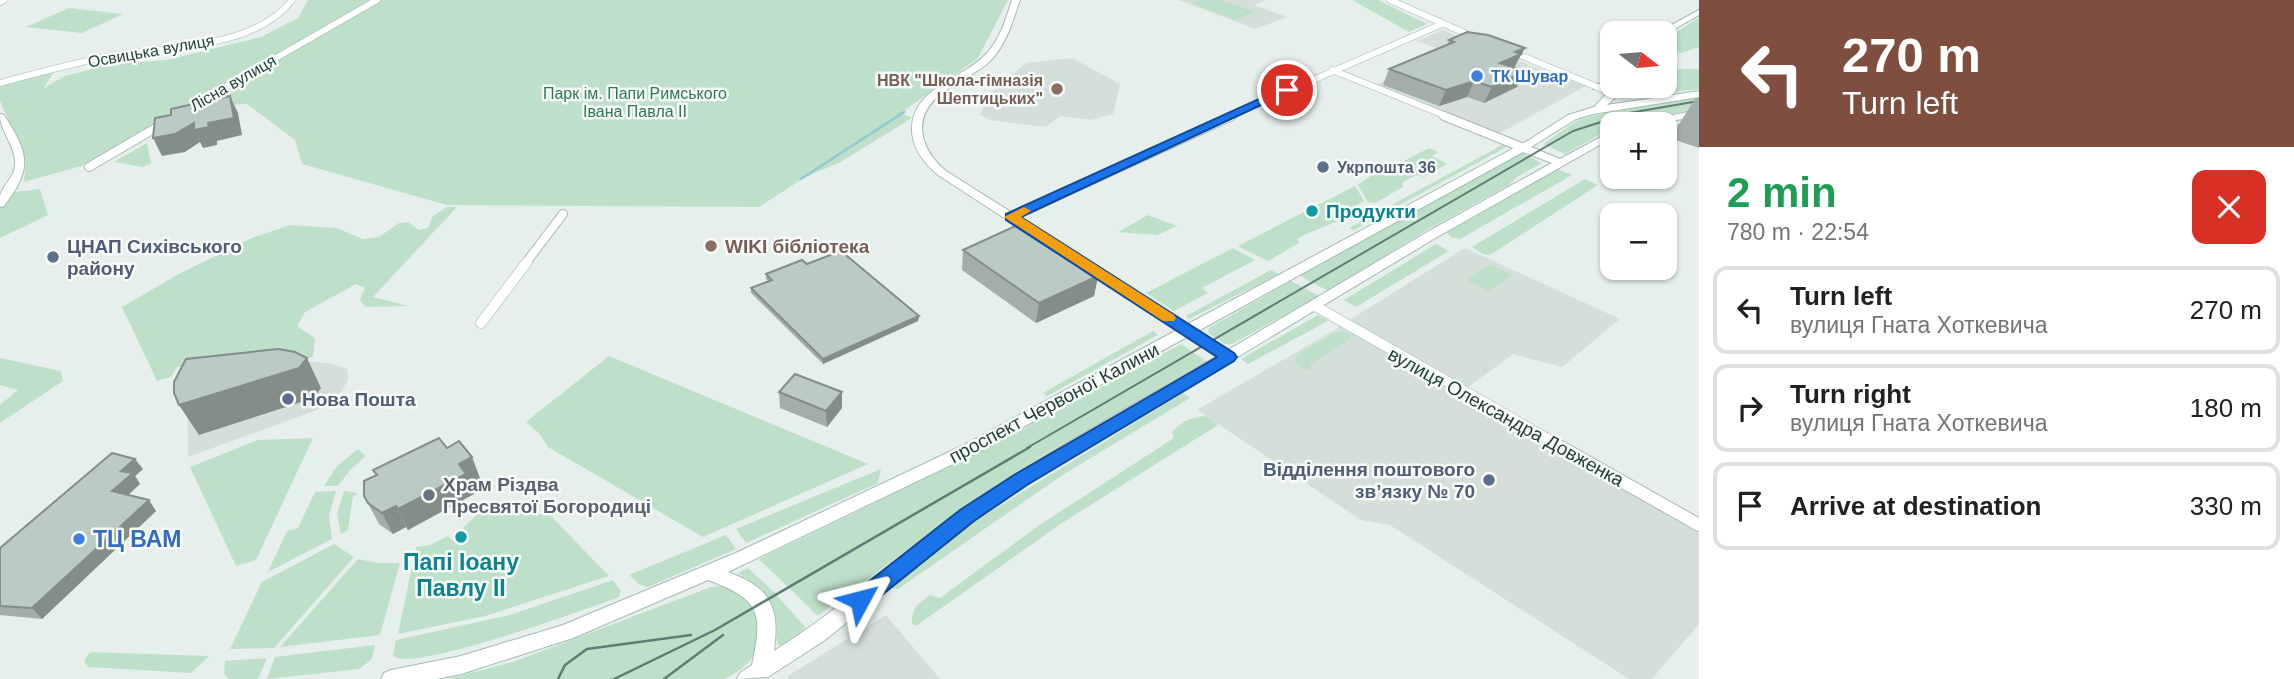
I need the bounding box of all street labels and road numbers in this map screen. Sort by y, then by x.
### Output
street label: Освицька вулиця [87,32,215,70]
street label: Лісна вулиця [187,52,279,114]
street label: проспект Червоної Калини [946,339,1162,467]
street label: вулиця Олександра Довженка [1384,343,1628,491]

